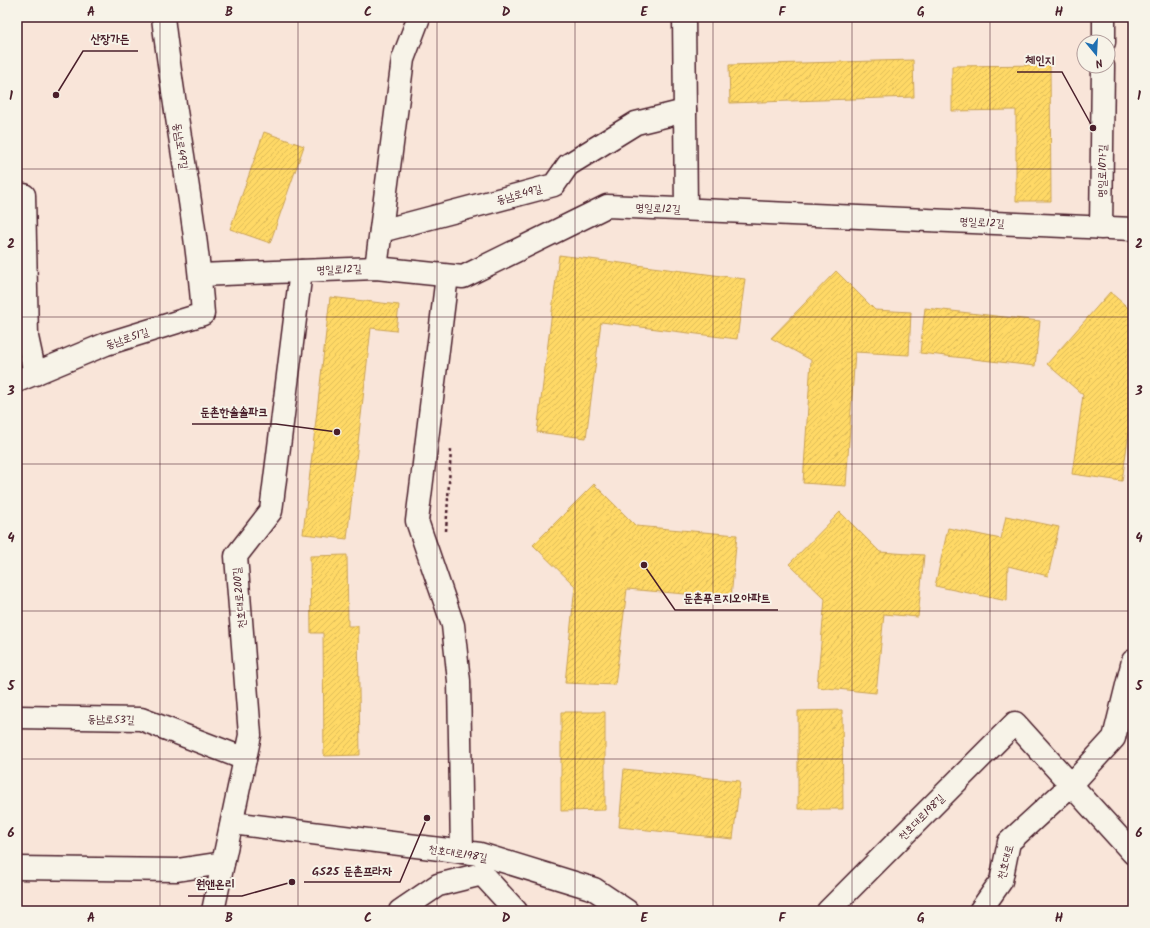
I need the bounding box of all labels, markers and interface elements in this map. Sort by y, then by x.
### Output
text: A [87,2,95,23]
text: B [225,2,233,23]
text: C [364,2,372,23]
text: D [502,2,511,23]
text: E [640,2,648,23]
text: F [778,2,786,23]
text: G [917,2,925,23]
text: H [1055,2,1064,23]
callout: 산장가든 [83,27,138,51]
text: 산장가든 [90,30,130,49]
north arrow [1076,34,1116,74]
callout: 체인지 [1017,48,1062,72]
text: 체인지 [1025,51,1055,70]
text: N [1093,53,1105,72]
text: 1 [9,86,13,107]
text: 1 [1137,86,1141,107]
street label: 동남로49길 [167,122,193,171]
street label: 명일로10가길 [1094,144,1112,198]
street label: 동남로49길 [494,180,544,210]
street label: 명일로12길 [635,199,681,219]
street label: 명일로12길 [959,213,1005,233]
text: 2 [7,234,15,255]
text: 2 [1135,234,1143,255]
street label: 명일로12길 [316,260,362,280]
street label: 동남로51길 [103,323,152,354]
text: 3 [6,381,15,402]
text: 3 [1134,381,1143,402]
callout: 둔촌한솔솔파크 [192,400,276,424]
text: 둔촌한솔솔파크 [200,403,268,422]
text: 4 [7,528,15,549]
text: 4 [1135,528,1143,549]
street label: 천호대로200길 [228,566,252,629]
callout: 둔촌푸르지오아파트 [675,586,778,610]
text: 둔촌푸르지오아파트 [684,589,771,608]
text: 5 [7,676,16,697]
text: 5 [1135,676,1144,697]
street label: 동남로53길 [87,711,135,729]
street label: 천호대로198길 [894,790,949,845]
text: 6 [7,823,15,844]
text: 6 [1135,823,1143,844]
street label: 천호대로198길 [427,840,489,868]
street label: 천호대로 [993,843,1019,882]
callout: GS25 둔촌프라자 [304,858,400,882]
text: GS25 둔촌프라자 [312,862,392,881]
callout: 원앤온리 [188,872,242,896]
text: 원앤온리 [196,875,234,894]
text: A [87,908,95,928]
text: B [225,908,233,928]
text: C [364,908,372,928]
text: D [502,908,511,928]
text: E [640,908,648,928]
text: F [778,908,786,928]
text: G [917,908,925,928]
text: H [1055,908,1064,928]

